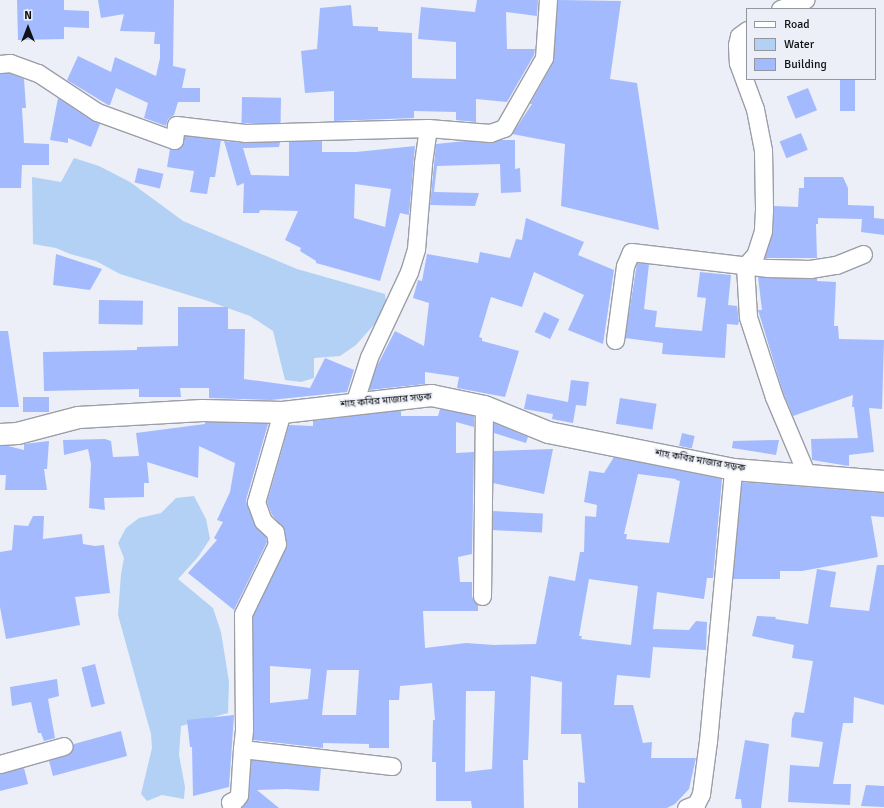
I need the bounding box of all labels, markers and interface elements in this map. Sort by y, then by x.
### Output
north arrow [8,8,48,48]
legend [746,8,876,80]
text: N [24,9,32,22]
text: Road [784,17,810,32]
text: Water [784,37,814,52]
text: Building [784,57,827,72]
street label: শাহ কবির মাজার সড়ক [340,391,432,411]
street label: শাহ কবির মাজার সড়ক [654,447,746,475]

